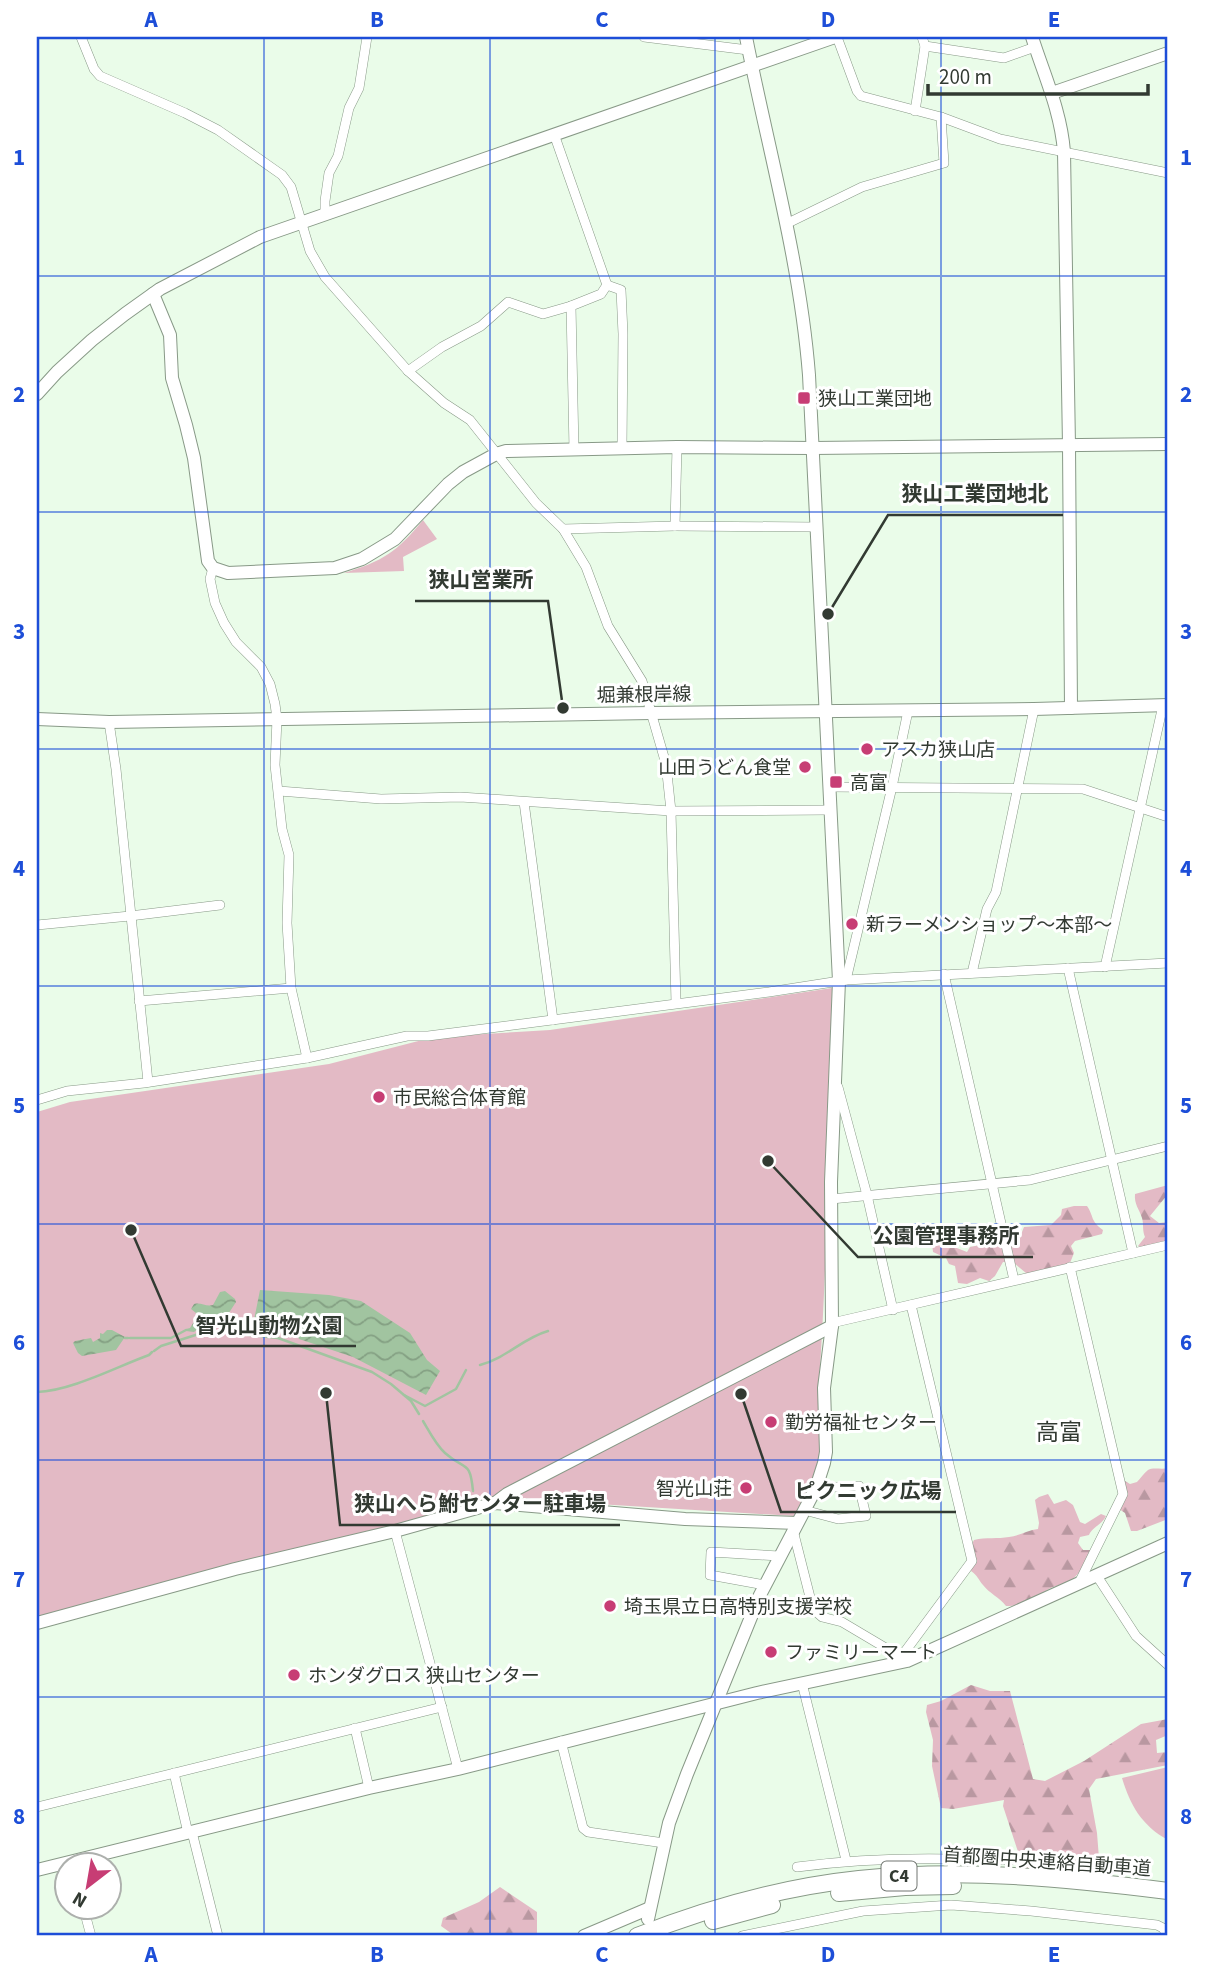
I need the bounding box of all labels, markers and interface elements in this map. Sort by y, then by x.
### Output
text: A [143,3,158,36]
text: B [370,3,384,36]
text: C [595,3,609,36]
text: D [821,3,835,36]
text: E [1048,3,1060,36]
scale bar [928,52,1149,96]
text: 200 m [939,62,992,92]
text: 1 [13,141,25,174]
text: 1 [1180,141,1192,174]
text: 2 [13,378,25,411]
text: 2 [1180,378,1192,411]
place label: 狭山工業団地 [818,386,932,413]
marker: 狭山工業団地 [796,390,812,406]
callout: 狭山工業団地北 [888,473,1063,515]
text: 狭山工業団地北 [902,479,1049,509]
callout: 狭山営業所 [415,559,548,601]
text: 狭山営業所 [429,565,534,595]
text: 3 [13,615,25,648]
text: 3 [1180,615,1192,648]
street label: 堀兼根岸線 [596,681,692,710]
place label: アスカ狭山店 [881,737,995,764]
marker: アスカ狭山店 [859,741,875,757]
place label: 山田うどん食堂 [658,755,791,782]
marker: 山田うどん食堂 [797,759,813,775]
place label: 高富 [850,770,888,797]
marker: 高富 [828,774,844,790]
text: 4 [13,852,25,885]
text: 4 [1180,852,1192,885]
place label: 新ラーメンショップ～本部～ [866,912,1112,939]
marker: 新ラーメンショップ～本部～ [844,916,860,932]
place label: 市民総合体育館 [393,1085,526,1112]
text: 5 [13,1089,25,1122]
marker: 市民総合体育館 [371,1089,387,1105]
text: 5 [1180,1089,1192,1122]
callout: 公園管理事務所 [858,1215,1033,1257]
text: 公園管理事務所 [873,1221,1020,1251]
callout: 智光山動物公園 [181,1304,356,1346]
text: 智光山動物公園 [196,1311,343,1341]
text: 6 [13,1326,25,1359]
text: 6 [1180,1326,1192,1359]
place label: 勤労福祉センター [785,1410,937,1437]
marker: 勤労福祉センター [763,1414,779,1430]
district label: 高富 [1036,1416,1082,1449]
callout: ピクニック広場 [781,1470,956,1512]
place label: 智光山荘 [656,1476,732,1503]
text: ピクニック広場 [795,1476,942,1506]
marker: 智光山荘 [738,1480,754,1496]
callout: 狭山へら鮒センター駐車場 [340,1483,620,1525]
text: 狭山へら鮒センター駐車場 [354,1489,606,1519]
text: 7 [13,1563,25,1596]
text: 7 [1180,1563,1192,1596]
place label: 埼玉県立日高特別支援学校 [624,1594,852,1621]
marker: 埼玉県立日高特別支援学校 [602,1598,618,1614]
place label: ファミリーマート [785,1640,937,1667]
marker: ファミリーマート [763,1644,779,1660]
place label: ホンダグロス 狭山センター [308,1663,540,1690]
marker: ホンダグロス 狭山センター [286,1667,302,1683]
text: 8 [13,1800,25,1833]
text: 8 [1180,1800,1192,1833]
street label: 首都圏中央連絡自動車道 [942,1842,1152,1883]
north arrow [52,1850,122,1920]
road number: C4 [881,1862,916,1890]
text: N [68,1884,92,1914]
text: A [143,1938,158,1971]
text: B [370,1938,384,1971]
text: C [595,1938,609,1971]
text: D [821,1938,835,1971]
text: E [1048,1938,1060,1971]

